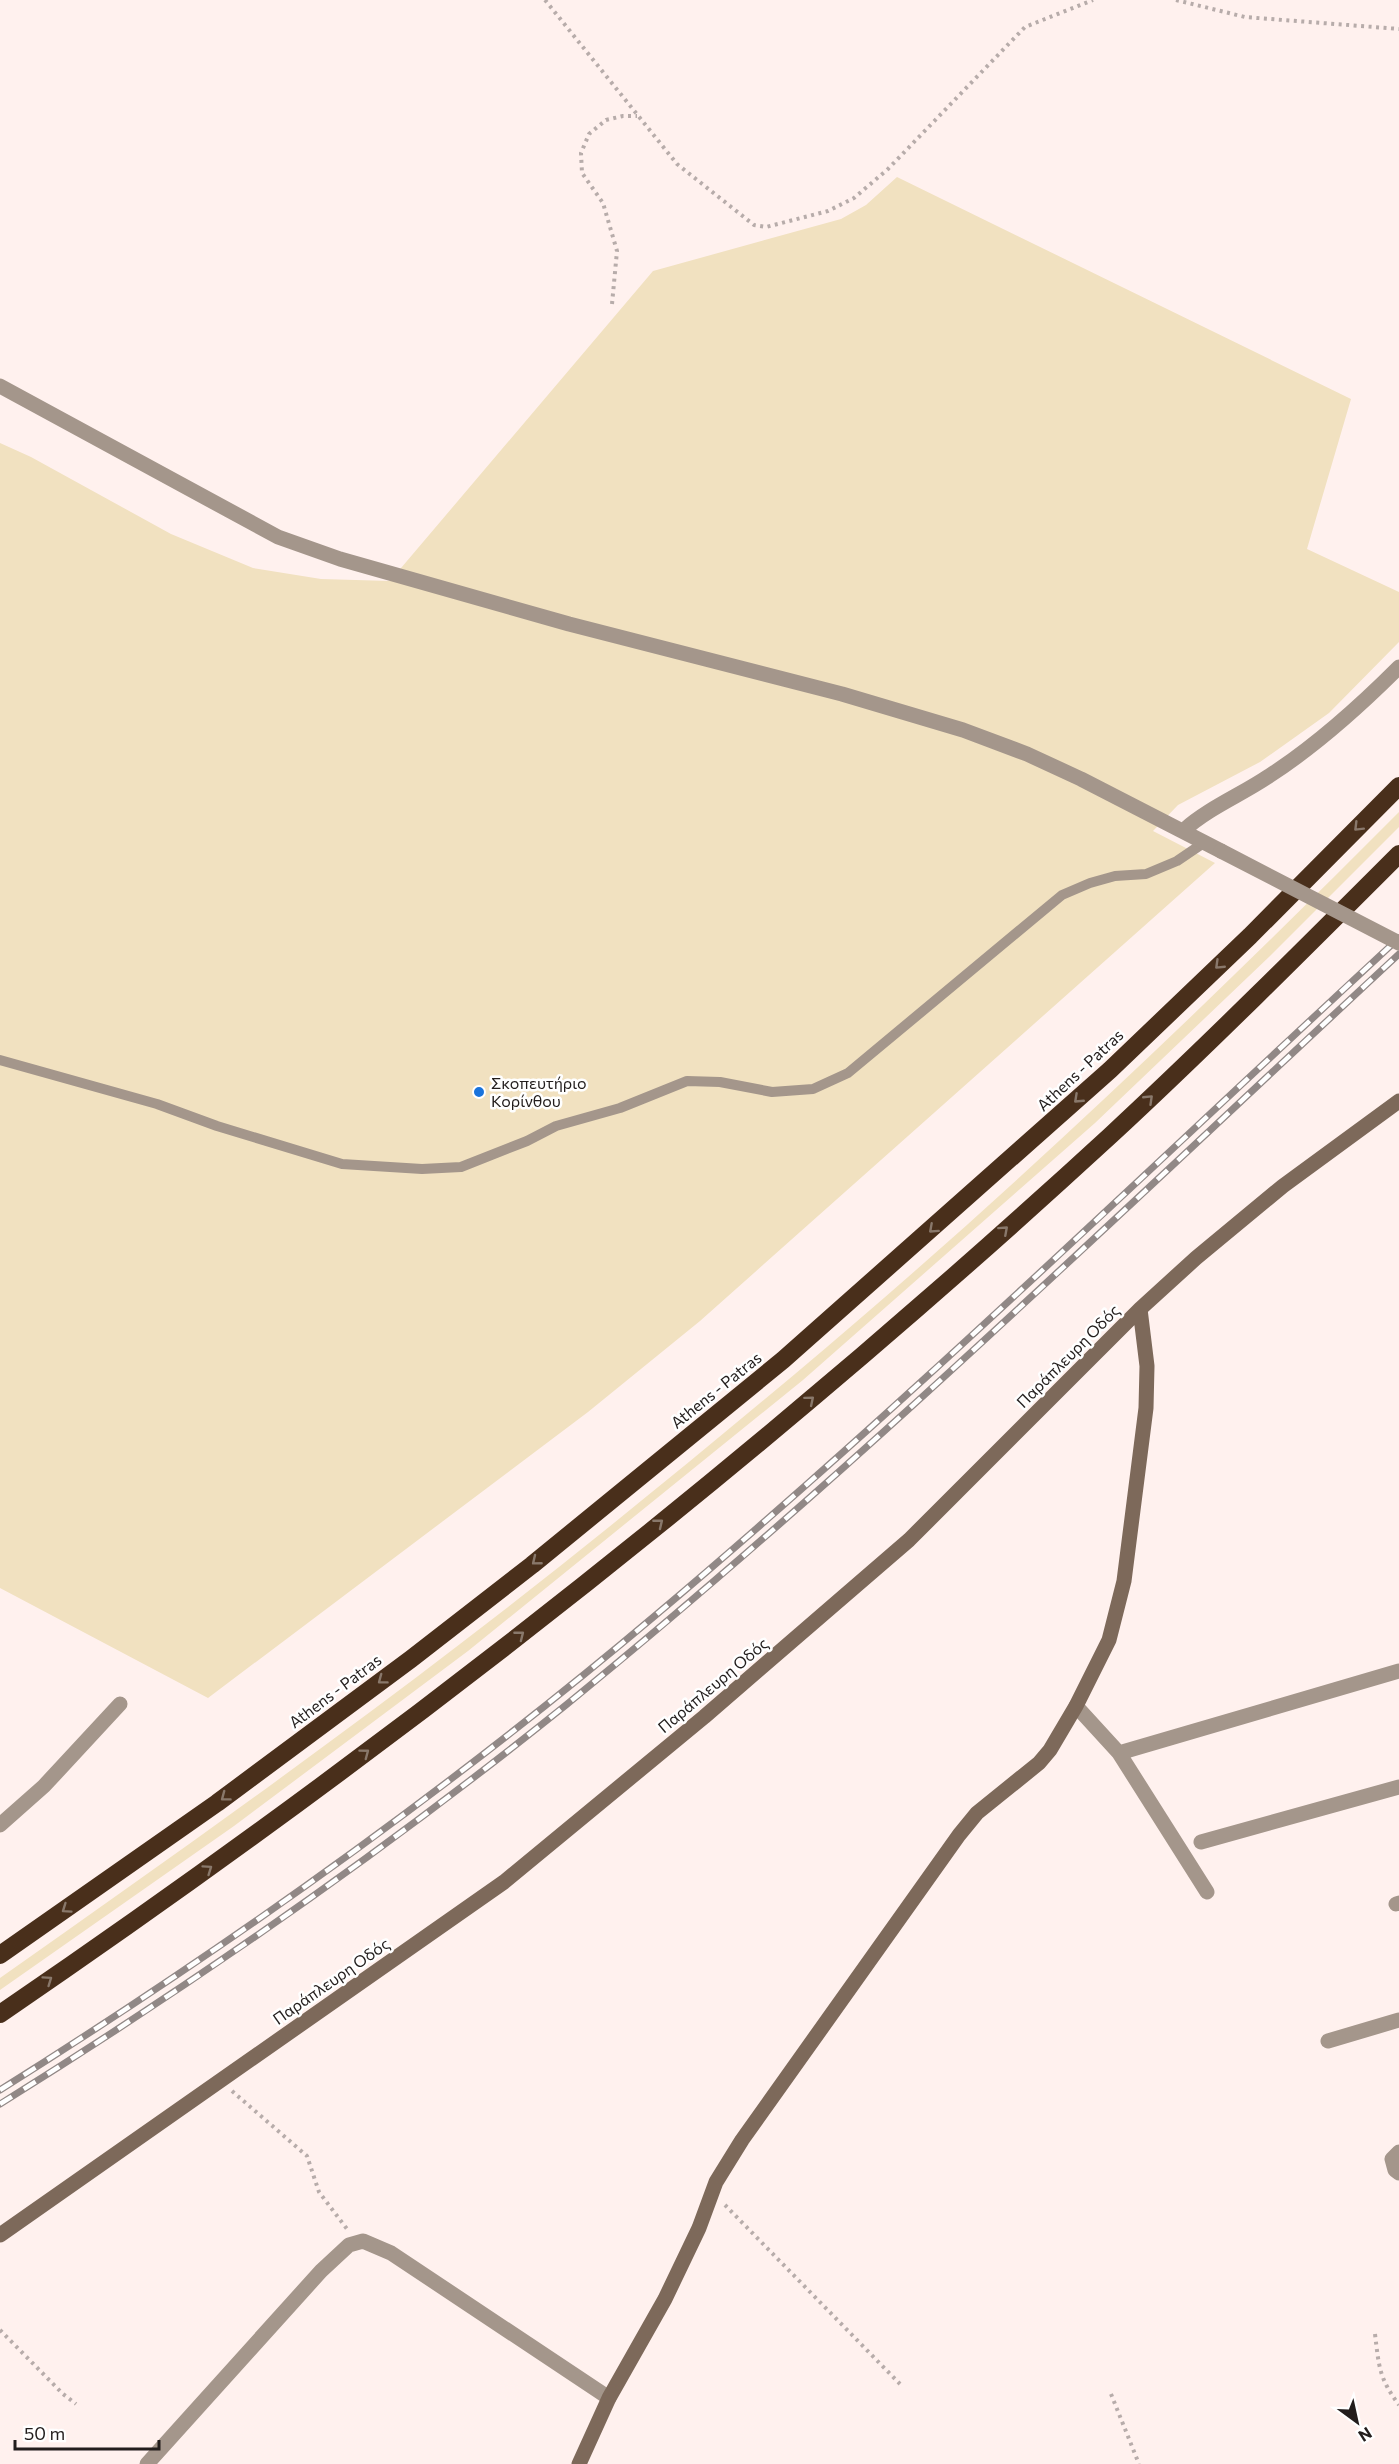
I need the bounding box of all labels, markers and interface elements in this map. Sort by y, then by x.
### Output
one-way arrow [1354,820,1365,831]
one-way arrow [1216,958,1226,969]
street label: Athens - Patras [1033,1025,1127,1114]
place label: Σκοπευτήριο Κορίνθου [491,1073,587,1110]
marker: Σκοπευτήριο Κορίνθου [472,1085,486,1099]
one-way arrow [1074,1092,1085,1103]
one-way arrow [1142,1095,1152,1106]
one-way arrow [929,1222,939,1233]
one-way arrow [997,1226,1008,1237]
street label: Παράπλευρη Οδός [1012,1300,1123,1411]
street label: Athens - Patras [667,1347,765,1432]
one-way arrow [803,1396,814,1407]
one-way arrow [652,1520,663,1531]
one-way arrow [532,1554,543,1565]
one-way arrow [513,1632,524,1643]
street label: Παράπλευρη Οδός [654,1633,772,1736]
street label: Athens - Patras [285,1650,385,1732]
one-way arrow [377,1673,388,1684]
one-way arrow [358,1749,369,1760]
one-way arrow [221,1789,232,1800]
one-way arrow [201,1865,212,1876]
one-way arrow [62,1902,73,1913]
street label: Παράπλευρη Οδός [269,1933,393,2028]
one-way arrow [41,1976,52,1987]
north arrow [1327,2392,1387,2452]
scale bar [15,2413,159,2451]
text: 50 m [24,2422,65,2444]
text: N [1355,2424,1376,2446]

